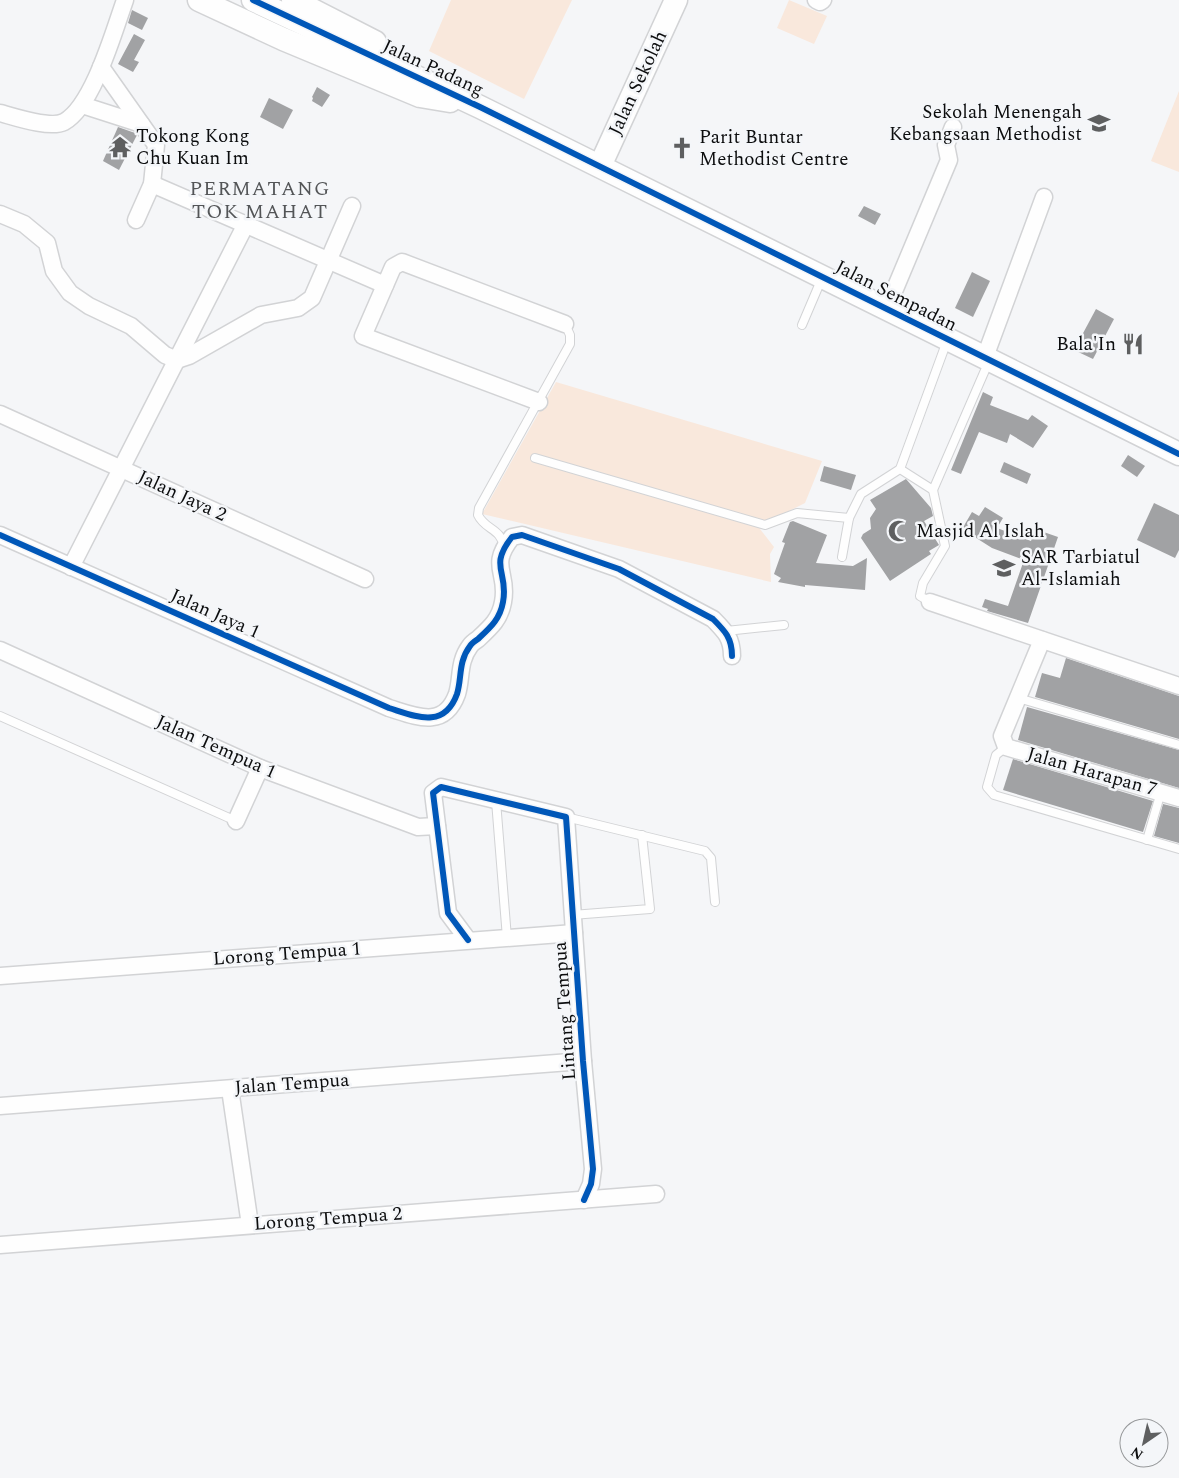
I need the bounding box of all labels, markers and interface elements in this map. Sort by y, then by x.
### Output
street label: Jalan Sekolah [601,26,675,140]
street label: Jalan Padang [377,32,489,104]
place label: Sekolah Menengah Kebangsaan Methodist [889,98,1082,149]
school or university icon: Sekolah Menengah Kebangsaan Methodist [1086,110,1112,136]
place label: Tokong Kong Chu Kuan Im [136,122,250,173]
place label: Parit Buntar Methodist Centre [699,123,848,174]
temple icon: Tokong Kong Chu Kuan Im [107,134,133,160]
church icon: Parit Buntar Methodist Centre [669,135,695,161]
district label: PERMATANG TOK MAHAT [190,174,330,227]
street label: Jalan Sempadan [830,253,962,339]
place label: Bala'In [1056,330,1116,359]
restaurant icon: Bala'In [1120,331,1146,357]
street label: Jalan Jaya 2 [133,463,231,529]
place label: Masjid Al Islah [916,517,1045,546]
mosque icon: Masjid Al Islah [886,518,912,544]
place label: SAR Tarbiatul Al-Islamiah [1021,543,1140,594]
school or university icon: SAR Tarbiatul Al-Islamiah [991,555,1017,581]
street label: Jalan Jaya 1 [166,581,264,647]
street label: Jalan Tempua 1 [151,708,281,786]
street label: Jalan Harapan 7 [1024,740,1160,804]
street label: Lorong Tempua 1 [212,934,362,974]
street label: Lintang Tempua [546,940,584,1081]
street label: Jalan Tempua [234,1065,351,1102]
street label: Lorong Tempua 2 [253,1199,403,1239]
north arrow [1119,1418,1169,1468]
text: N [1126,1441,1148,1465]

